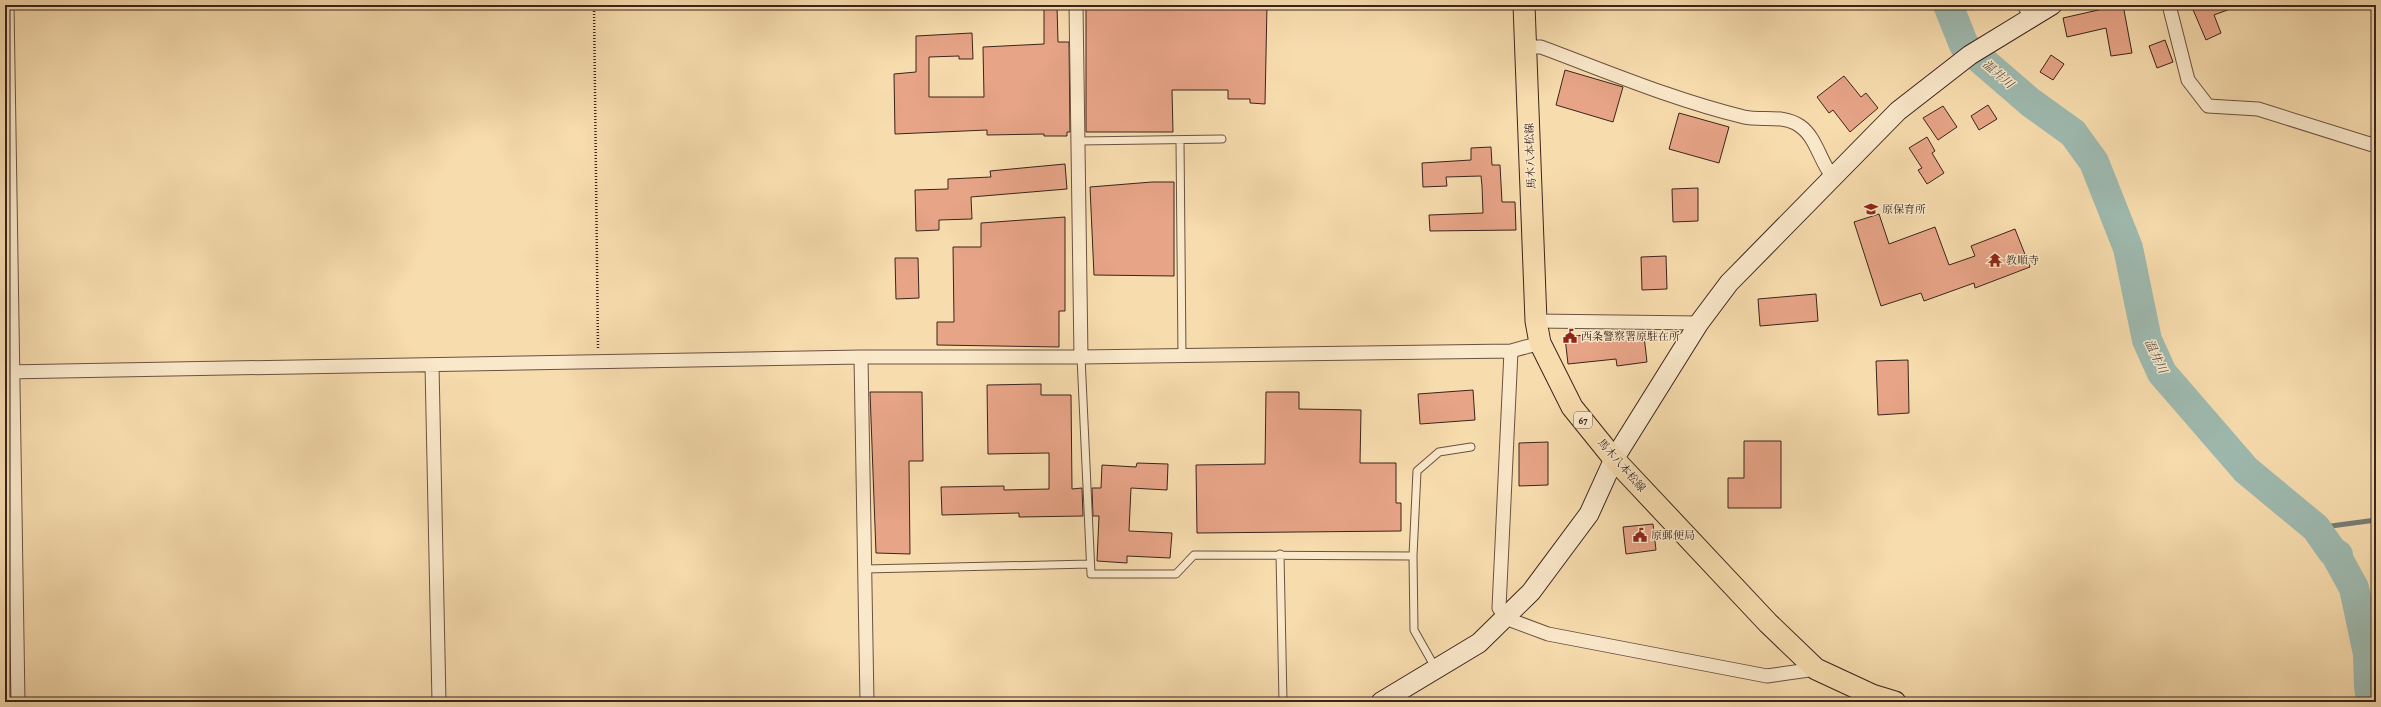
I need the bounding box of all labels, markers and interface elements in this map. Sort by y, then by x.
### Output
water label: 温井川 [1979,56,2018,93]
street label: 馬木八本松線 [1522,123,1539,189]
school or university icon: 原保育所 [1863,201,1879,217]
place label: 原保育所 [1882,202,1926,217]
temple icon: 教順寺 [1987,252,2003,268]
place label: 教順寺 [2006,253,2039,268]
public building icon: 西条警察署原駐在所 [1562,328,1578,344]
place label: 西条警察署原駐在所 [1581,329,1680,344]
water label: 温井川 [2141,336,2172,378]
road number: 67 [1574,412,1592,428]
street label: 馬木八本松線 [1594,436,1649,495]
public building icon: 原郵便局 [1632,527,1648,543]
place label: 原郵便局 [1651,528,1695,543]

